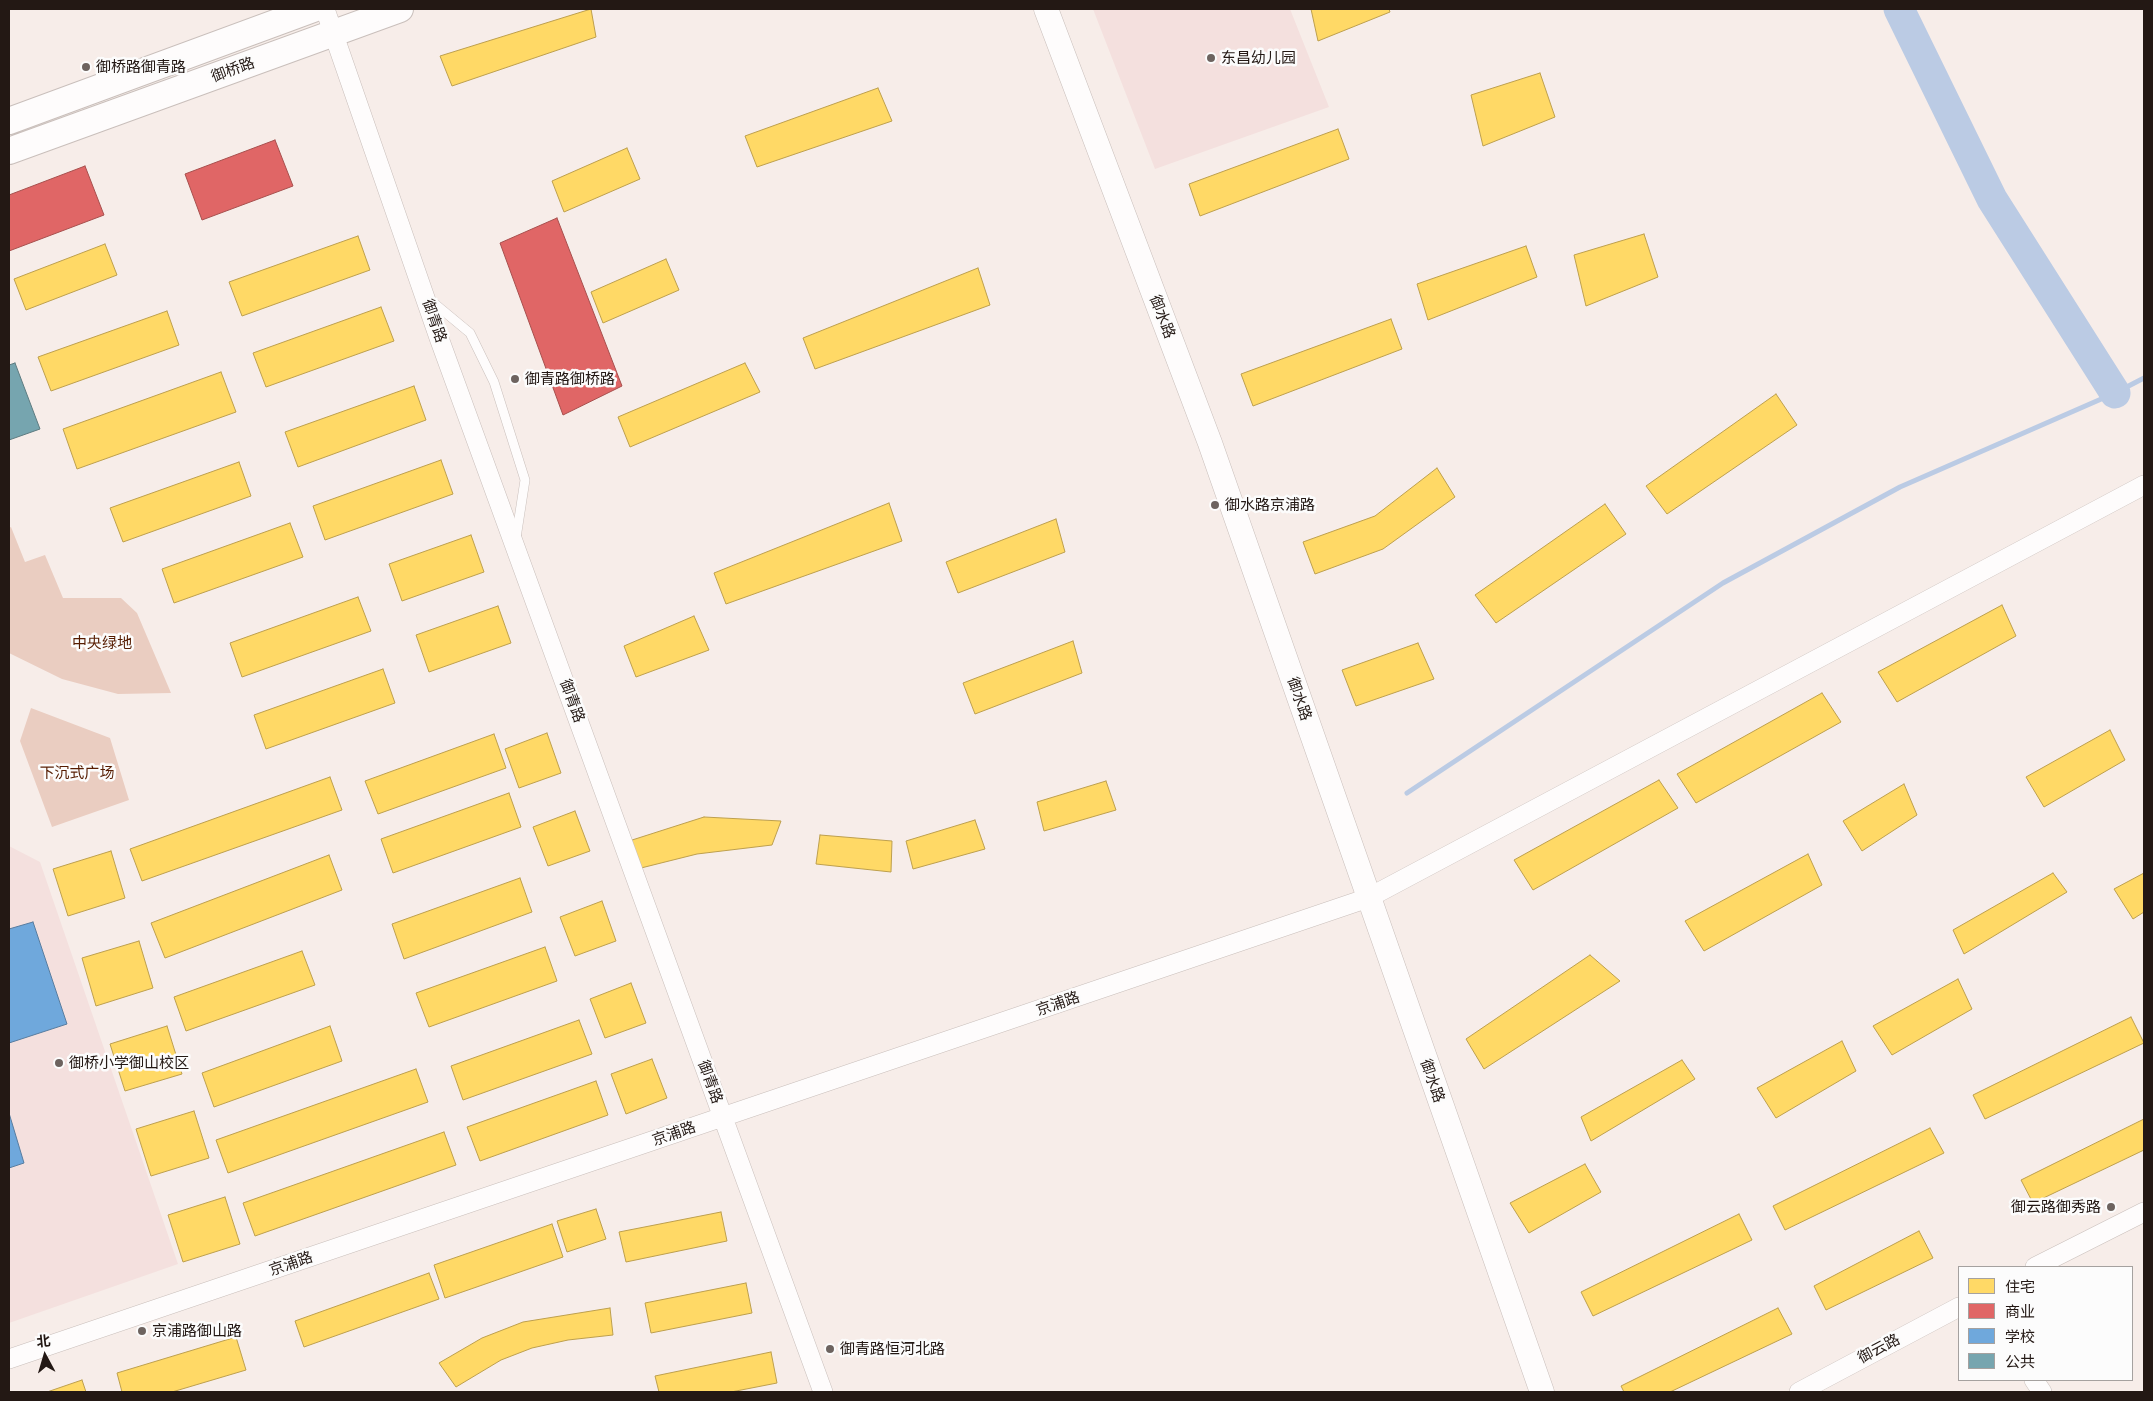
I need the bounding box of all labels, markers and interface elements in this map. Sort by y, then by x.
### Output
place label: 东昌幼儿园 [1221,49,1296,67]
marker: 东昌幼儿园 [1205,52,1217,64]
street label: 御桥路 [209,54,257,86]
place label: 御桥路御青路 [96,58,186,76]
marker: 御桥路御青路 [80,61,92,73]
street label: 御水路 [1146,293,1178,341]
street label: 御青路 [418,297,450,345]
place label: 御青路御桥路 [525,370,615,388]
marker: 御青路御桥路 [509,373,521,385]
place label: 御水路京浦路 [1225,496,1315,514]
marker: 御水路京浦路 [1209,499,1221,511]
park label: 中央绿地 [72,634,132,652]
street label: 御水路 [1283,675,1315,723]
street label: 御青路 [556,677,588,725]
park label: 下沉式广场 [40,764,114,782]
street label: 京浦路 [1034,988,1082,1020]
place label: 御桥小学御山校区 [69,1054,189,1072]
marker: 御桥小学御山校区 [53,1057,65,1069]
street label: 御水路 [1416,1057,1448,1105]
street label: 御青路 [694,1058,726,1106]
street label: 京浦路 [650,1118,698,1150]
place label: 御云路御秀路 [2011,1198,2101,1216]
marker: 御云路御秀路 [2105,1201,2117,1213]
street label: 京浦路 [267,1248,315,1280]
legend [1958,1266,2133,1381]
text: 住宅 [2005,1277,2035,1296]
text: 商业 [2005,1302,2035,1321]
place label: 京浦路御山路 [152,1322,242,1340]
marker: 京浦路御山路 [136,1325,148,1337]
text: 学校 [2005,1327,2035,1346]
street label: 御云路 [1855,1330,1903,1368]
north arrow [20,1331,70,1381]
text: 北 [36,1331,51,1351]
place label: 御青路恒河北路 [840,1340,945,1358]
marker: 御青路恒河北路 [824,1343,836,1355]
text: 公共 [2005,1352,2035,1371]

